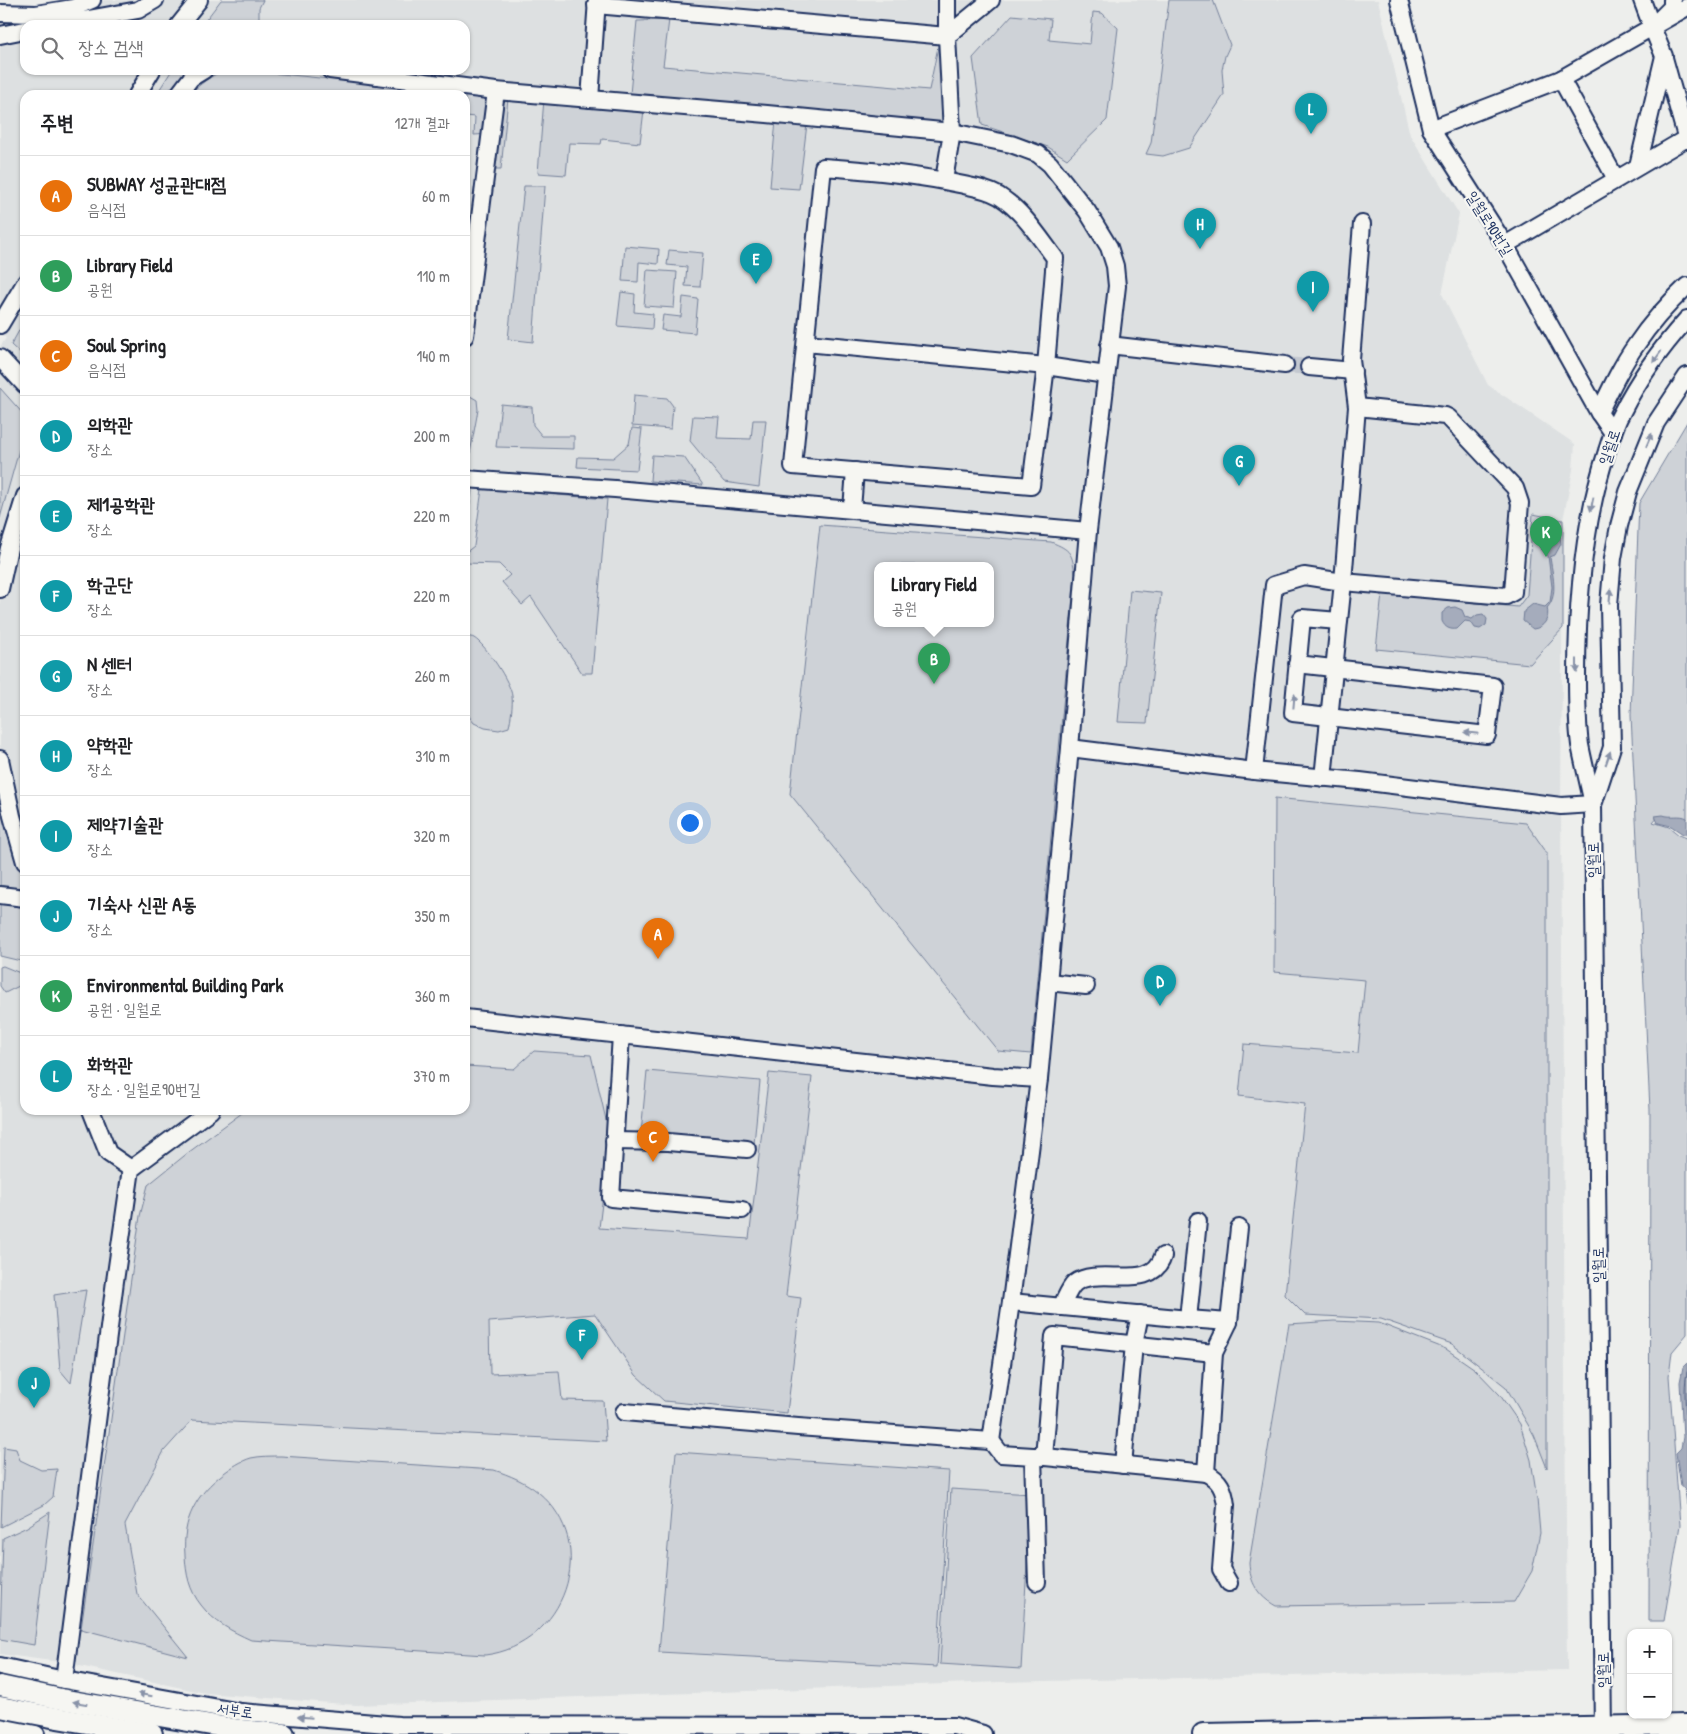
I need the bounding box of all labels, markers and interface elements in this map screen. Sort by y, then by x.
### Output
search box [20,20,470,75]
icon: search [38,34,66,62]
text: 장소 검색 [78,34,144,60]
pin: L [1295,93,1327,134]
text: 주변 [40,108,74,137]
text: 12개 결과 [394,112,450,134]
text: SUBWAY 성균관대점 [87,171,226,197]
text: A [52,185,60,207]
text: 60 m [422,185,450,207]
street label: 일월로90번길 [1462,187,1518,259]
text: 음식점 [87,198,126,220]
pin: H [1184,208,1216,249]
pin: E [740,243,772,284]
text: Library Field [87,252,172,278]
text: B [52,265,60,287]
text: 110 m [417,265,450,287]
pin: I [1297,271,1329,312]
text: 공원 [87,278,113,300]
text: Soul Spring [87,332,166,358]
text: C [52,345,60,367]
text: 140 m [416,345,450,367]
one-way arrow [1652,350,1662,363]
text: 음식점 [87,358,126,380]
text: 의학관 [87,411,133,437]
text: D [52,425,60,447]
text: 200 m [414,425,450,447]
street label: 일월로 [1593,426,1625,468]
one-way arrow [1646,433,1654,447]
text: 장소 [87,438,113,460]
pin: G [1223,445,1255,486]
text: 제1공학관 [87,491,155,517]
one-way arrow [1588,497,1596,513]
text: E [52,505,60,527]
text: 220 m [413,505,450,527]
pin: K [1530,516,1562,557]
text: 장소 [87,518,113,540]
popup [874,562,994,627]
text: 학군단 [87,571,133,597]
text: Library Field [891,571,977,597]
text: F [53,585,59,607]
text: 220 m [413,585,450,607]
one-way arrow [1606,588,1614,604]
text: 공원 [891,597,917,619]
text: 장소 [87,598,113,620]
pin: B [918,643,950,684]
text: N 센터 [87,651,132,677]
one-way arrow [1573,658,1581,674]
text: G [52,665,60,687]
text: 260 m [414,665,450,687]
text: 장소 [87,678,113,700]
one-way arrow [1290,692,1298,708]
one-way arrow [1462,729,1478,737]
text: 약학관 [87,731,133,757]
text: H [52,745,60,767]
text: 310 m [415,745,450,767]
one-way arrow [1605,750,1613,765]
text: 장소 [87,758,113,780]
your location [677,810,703,836]
text: 제약기술관 [87,811,163,837]
text: I [54,825,58,847]
text: 320 m [414,825,450,847]
text: 장소 [87,838,113,860]
street label: 일월로 [1582,842,1604,878]
text: 기숙사 신관 A동 [87,891,197,917]
text: J [53,905,59,927]
text: 350 m [414,905,450,927]
text: 장소 [87,918,113,940]
pin: A [642,918,674,959]
pin: D [1144,965,1176,1006]
text: Environmental Building Park [87,972,283,998]
text: K [52,985,60,1007]
text: 360 m [415,985,450,1007]
text: 공원 · 일월로 [87,998,162,1020]
text: 화학관 [87,1051,133,1077]
text: L [53,1065,59,1087]
text: 370 m [413,1065,450,1087]
text: 장소 · 일월로90번길 [87,1078,201,1100]
pin: C [637,1121,669,1162]
street label: 일월로 [1587,1247,1609,1283]
pin: F [566,1319,598,1360]
pin: J [18,1367,50,1408]
map controls [1627,1629,1672,1719]
button: + [1627,1629,1672,1674]
street label: 일월로 [1592,1652,1614,1688]
button: − [1627,1674,1672,1719]
one-way arrow [136,1690,152,1698]
street label: 서부로 [216,1697,254,1723]
one-way arrow [71,1698,87,1706]
one-way arrow [297,1713,313,1721]

